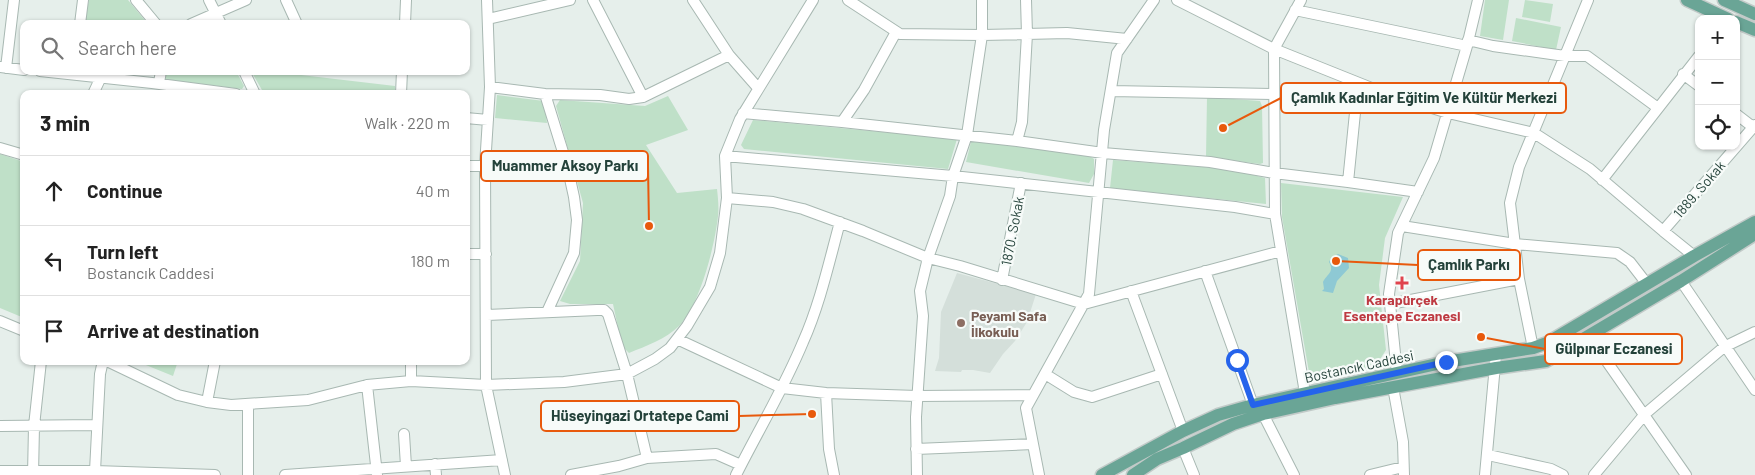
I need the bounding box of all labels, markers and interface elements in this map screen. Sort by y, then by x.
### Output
map controls [1695,15,1740,150]
button: + [1695,15,1740,60]
search box [20,20,470,75]
icon: search [38,34,66,62]
text: Search here [78,36,177,59]
button: − [1695,60,1740,105]
callout: Çamlık Kadınlar Eğitim Ve Kültür Merkezi [1281,83,1566,113]
text: Çamlık Kadınlar Eğitim Ve Kültür Merkezi [1291,88,1557,106]
button: locate [1695,105,1740,150]
text: 3 min [40,110,90,135]
text: Walk · 220 m [364,113,450,132]
callout: Muammer Aksoy Parkı [481,151,648,181]
text: Muammer Aksoy Parkı [492,156,638,174]
street label: 1889. Sokak [1670,157,1728,221]
icon: ahead [40,177,68,205]
text: Continue [87,179,163,202]
text: 40 m [416,181,450,200]
street label: 1870. Sokak [997,195,1027,267]
text: Turn left [87,240,158,263]
icon: left [40,247,68,275]
callout: Çamlık Parkı [1418,250,1520,280]
text: 180 m [411,251,450,270]
text: Çamlık Parkı [1428,255,1510,273]
text: Bostancık Caddesi [87,263,214,282]
marker: Karapürçek Esentepe Eczanesi [1396,277,1408,289]
place label: Karapürçek Esentepe Eczanesi [1343,291,1461,324]
place label: Peyami Safa İlkokulu [971,307,1047,340]
icon: arrive [40,317,68,345]
marker: Peyami Safa İlkokulu [955,317,967,329]
text: Arrive at destination [87,319,259,342]
callout: Gülpınar Eczanesi [1545,334,1682,364]
text: Gülpınar Eczanesi [1555,339,1673,357]
street label: Bostancık Caddesi [1303,346,1415,386]
route start [1226,349,1249,372]
route end [1435,351,1458,374]
callout: Hüseyingazi Ortatepe Cami [541,401,739,431]
text: Hüseyingazi Ortatepe Cami [551,406,729,424]

